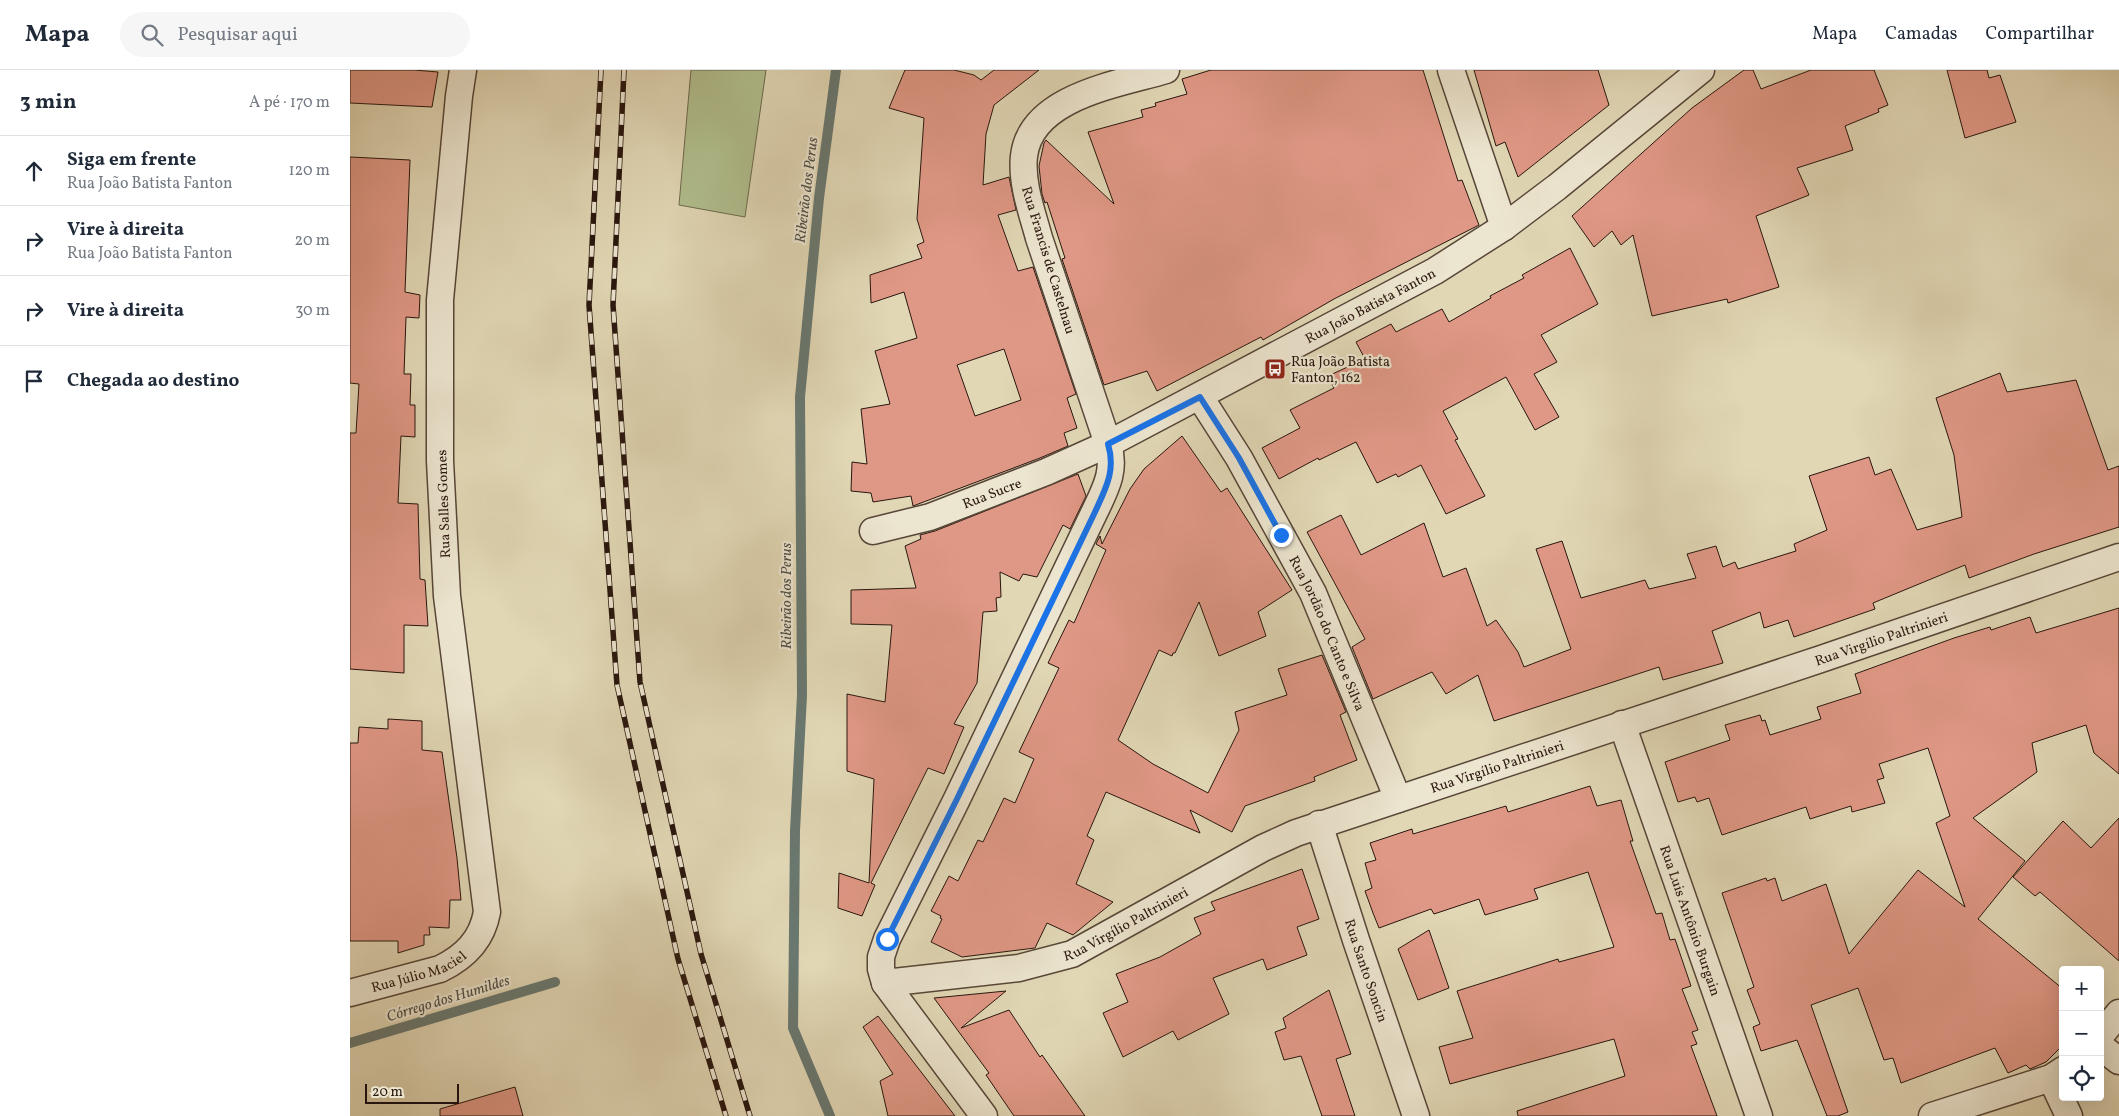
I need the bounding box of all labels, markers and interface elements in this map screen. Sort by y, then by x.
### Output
search box [120,12,470,57]
text: Mapa [25,18,90,52]
icon: search [138,21,166,49]
text: Pesquisar aqui [178,22,298,48]
text: Mapa [1812,22,1857,47]
text: Camadas [1885,22,1958,47]
text: Compartilhar [1986,22,2094,47]
text: 3 min [20,88,76,117]
text: A pé · 170 m [249,92,330,114]
water label: Ribeirão dos Perus [791,136,824,244]
text: Siga em frente [67,147,196,173]
icon: ahead [20,157,48,185]
text: 120 m [288,160,330,182]
text: Rua João Batista Fanton [67,173,233,195]
street label: Rua Francis de Castelnau [1016,184,1079,337]
text: Vire à direita [67,217,184,243]
icon: right [20,227,48,255]
text: 20 m [295,230,330,252]
text: Rua João Batista Fanton [67,243,233,265]
street label: Rua João Batista Fanton [1302,264,1439,349]
icon: right [20,297,48,325]
text: Vire à direita [67,298,184,324]
text: 30 m [295,300,330,322]
place label: Rua João Batista Fanton, 162 [1291,353,1390,388]
bus stop icon: Rua João Batista Fanton, 162 [1263,357,1287,381]
icon: arrive [20,367,48,395]
text: Chegada ao destino [67,368,239,394]
street label: Rua Salles Gomes [433,449,456,558]
street label: Rua Sucre [960,474,1025,514]
route end [1270,524,1293,547]
water label: Ribeirão dos Perus [777,542,798,649]
street label: Rua Jordão do Canto e Silva [1283,553,1369,714]
street label: Rua Virgílio Paltrinieri [1813,608,1951,671]
street label: Rua Virgílio Paltrinieri [1428,737,1567,799]
street label: Rua Luis Antônio Burgain [1654,843,1724,999]
street label: Rua Virgílio Paltrinieri [1062,883,1192,967]
street label: Rua Santo Soncin [1339,917,1391,1025]
route start [876,928,899,951]
street label: Rua Júlio Maciel [369,947,471,998]
map controls [2059,966,2104,1101]
button: + [2059,966,2104,1011]
water label: Córrego dos Humildes [384,971,513,1028]
button: − [2059,1011,2104,1056]
button: locate [2059,1056,2104,1101]
scale bar [365,1081,459,1104]
text: 20 m [372,1083,403,1102]

